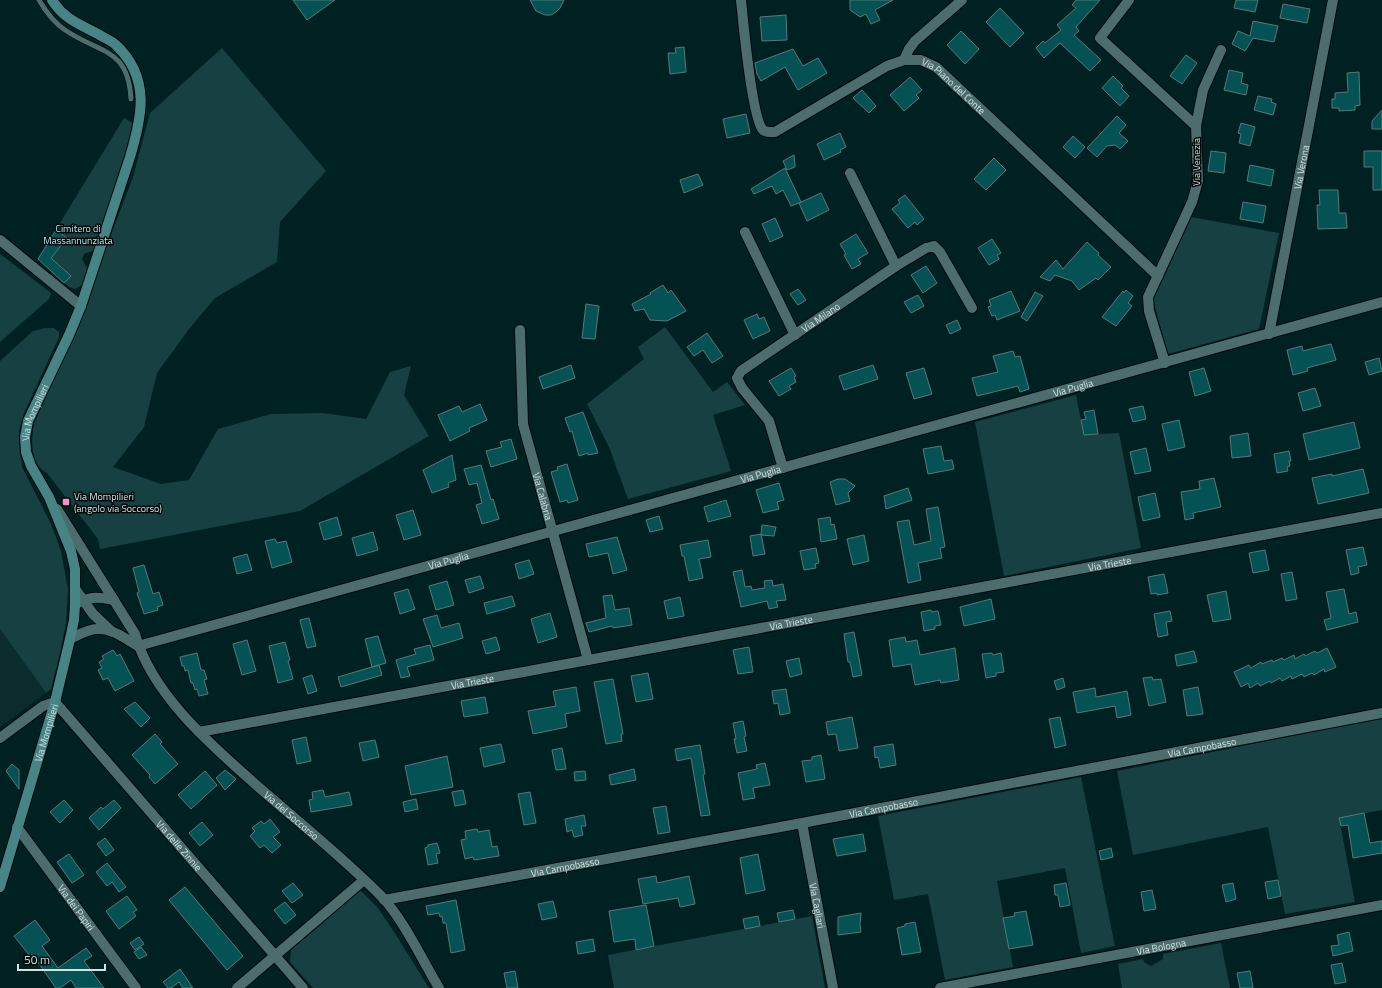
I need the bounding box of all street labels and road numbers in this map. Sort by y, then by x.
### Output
street label: Via Piano del Conte [919,54,989,118]
street label: Via Venezia [1189,138,1204,186]
street label: Via Verona [1289,144,1313,190]
street label: Via Milano [798,299,843,336]
street label: Via Puglia [1051,375,1095,400]
street label: Via Mompilieri [17,382,52,441]
street label: Via Puglia [739,461,782,487]
street label: Via Calabria [529,471,557,522]
street label: Via Puglia [427,547,470,573]
street label: Via Trieste [1087,552,1132,575]
street label: Via Trieste [768,611,814,634]
street label: Via Trieste [450,670,495,693]
street label: Via Mompilieri [30,702,62,764]
street label: Via Campobasso [1166,733,1237,761]
street label: Via del Soccorso [261,787,322,843]
street label: Via Campobasso [848,794,919,821]
street label: Via delle Zinnie [153,817,206,874]
street label: Via Campobasso [529,853,601,880]
street label: Via dei Papiri [54,881,99,934]
street label: Via Cagliari [806,882,829,930]
street label: Via Bologna [1135,935,1187,958]

